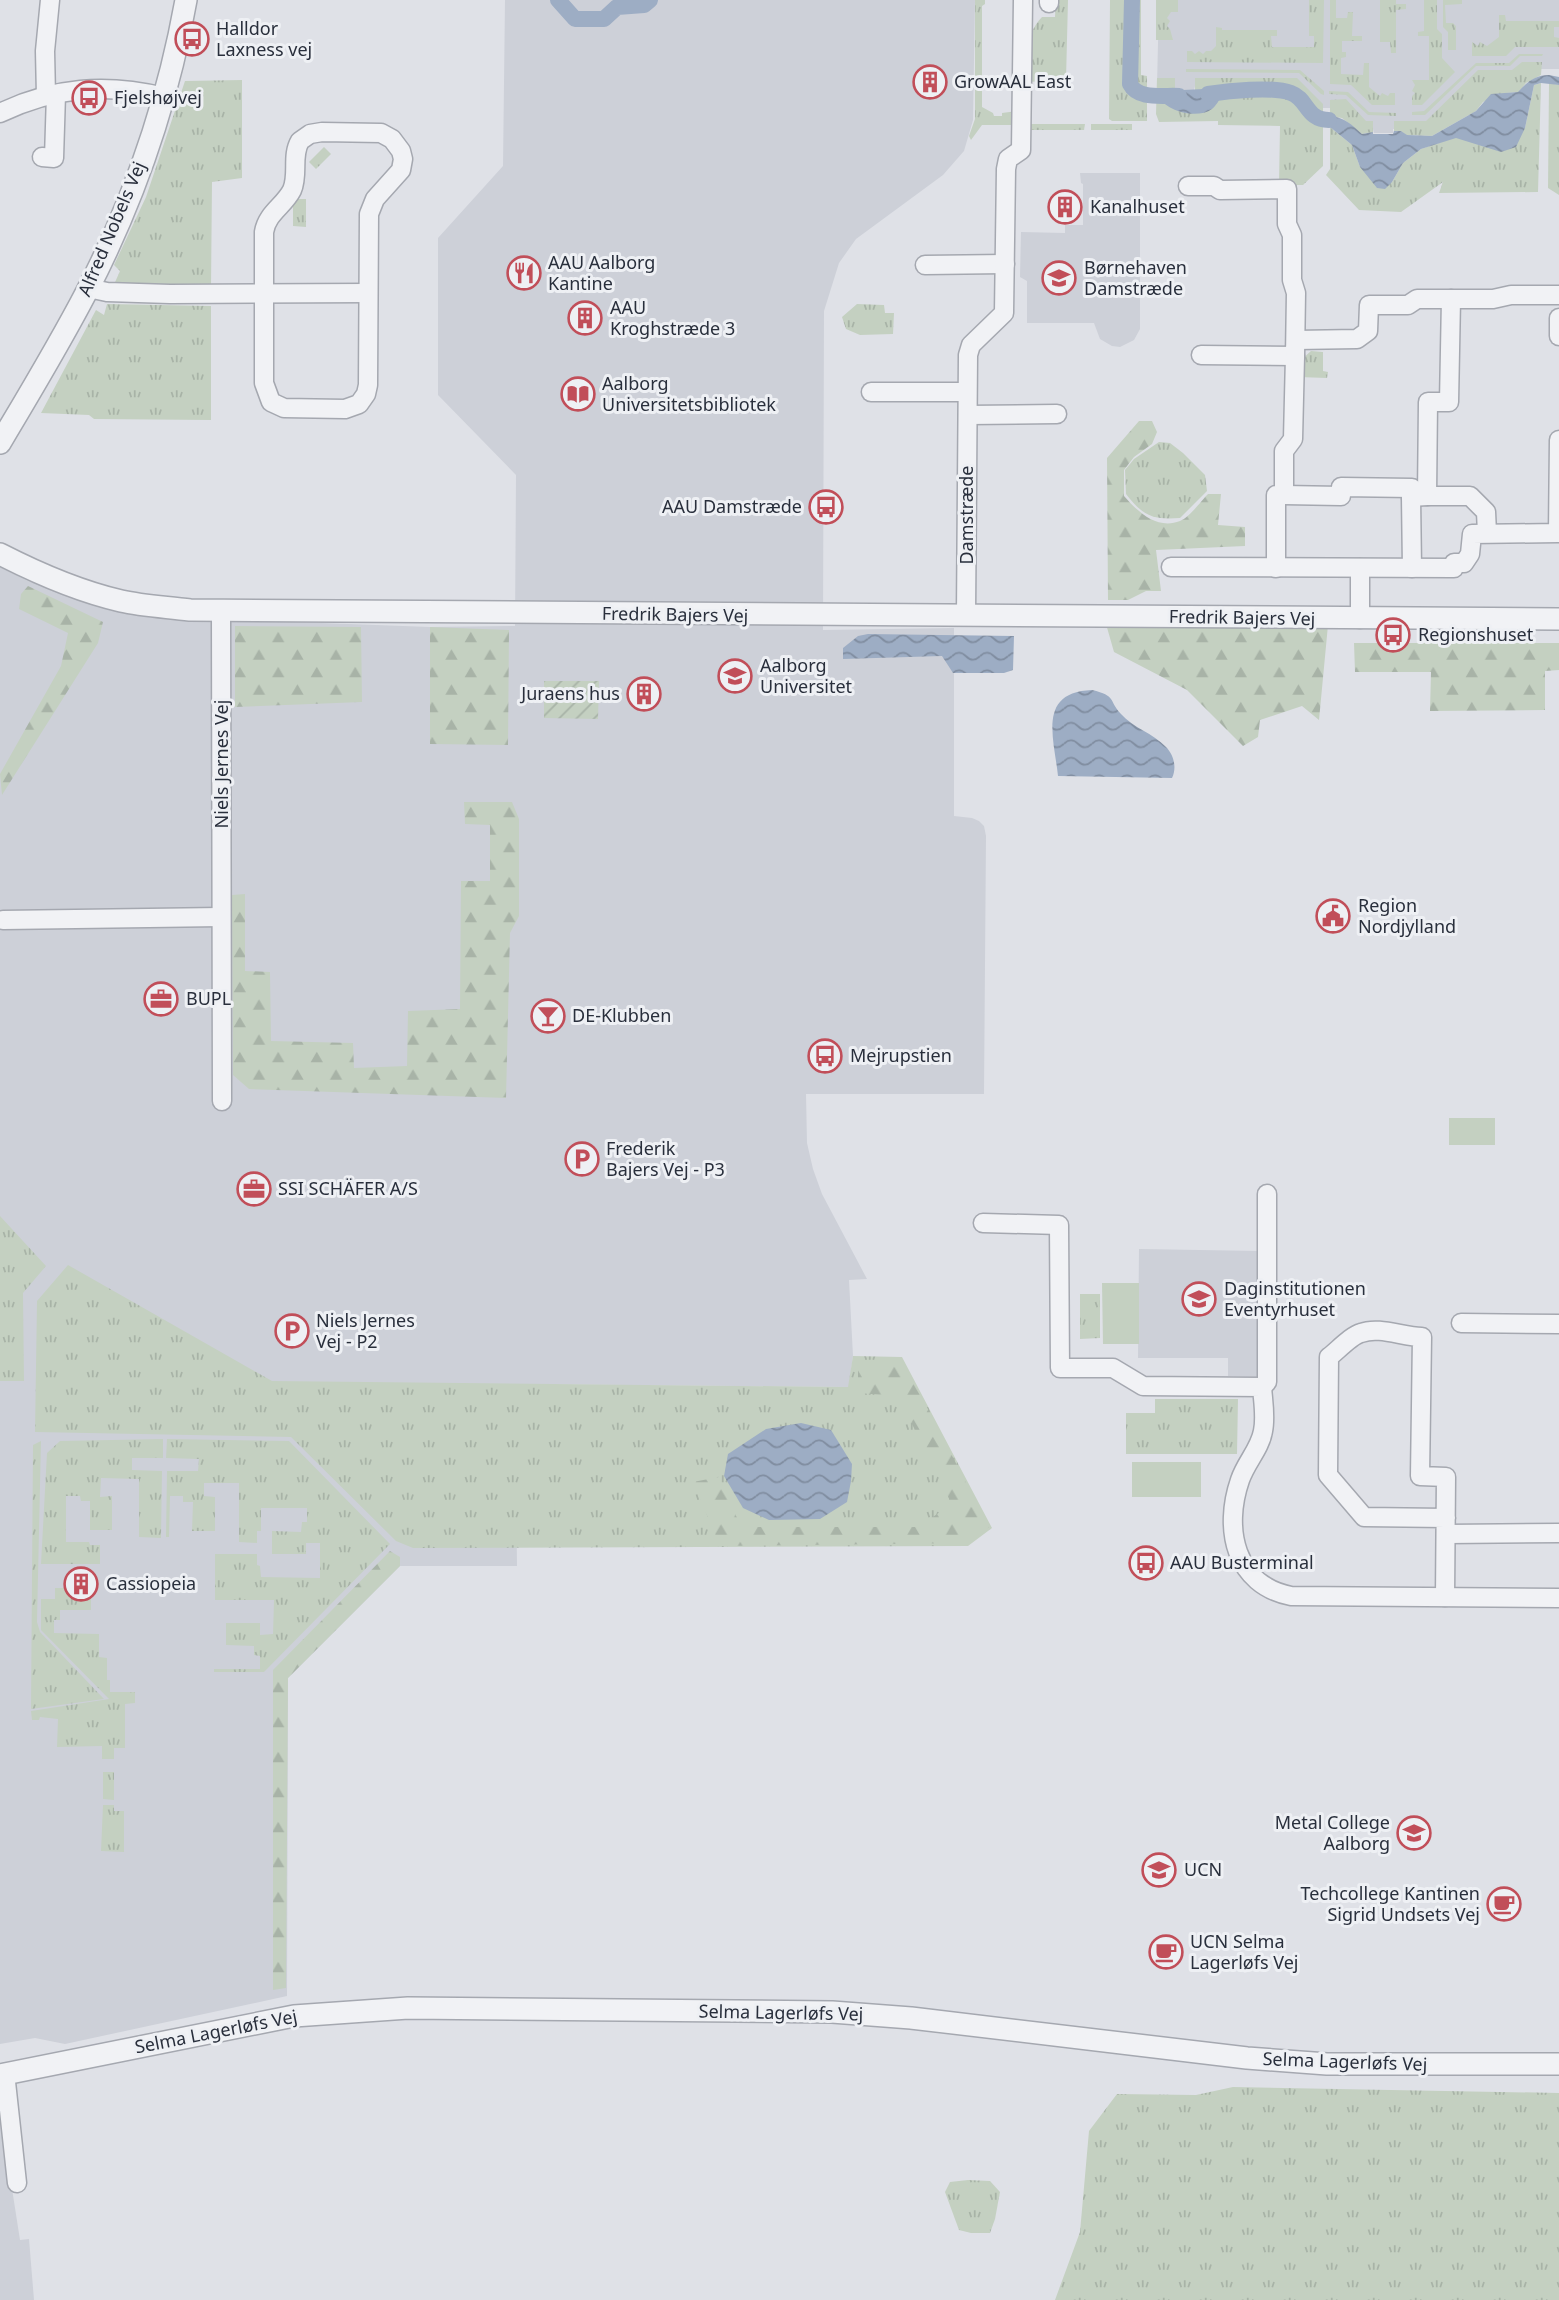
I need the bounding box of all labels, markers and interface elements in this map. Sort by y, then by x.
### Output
place label: Halldor Laxness vej [216,16,312,61]
bus stop icon: Halldor Laxness vej [173,20,211,58]
building icon: GrowAAL East [911,63,949,101]
place label: GrowAAL East [954,69,1072,93]
bus stop icon: Fjelshøjvej [70,79,108,117]
place label: Fjelshøjvej [114,85,202,109]
street label: Alfred Nobels Vej [72,158,150,300]
building icon: Kanalhuset [1046,188,1084,226]
place label: Kanalhuset [1090,194,1185,218]
place label: AAU Aalborg Kantine [548,250,655,295]
restaurant icon: AAU Aalborg Kantine [505,254,543,292]
place label: Børnehaven Damstræde [1084,255,1187,300]
school or university icon: Børnehaven Damstræde [1040,259,1078,297]
place label: AAU Kroghstræde 3 [610,295,735,340]
building icon: AAU Kroghstræde 3 [566,299,604,337]
place label: Aalborg Universitetsbibliotek [602,371,776,416]
library icon: Aalborg Universitetsbibliotek [559,375,597,413]
street label: Damstræde [954,465,978,565]
bus stop icon: AAU Damstræde [807,488,845,526]
place label: AAU Damstræde [662,494,802,518]
street label: Fredrik Bajers Vej [602,601,749,627]
street label: Fredrik Bajers Vej [1169,604,1316,630]
bus stop icon: Regionshuset [1374,616,1412,654]
place label: Regionshuset [1418,622,1534,646]
place label: Aalborg Universitet [760,653,853,698]
school or university icon: Aalborg Universitet [716,657,754,695]
building icon: Juraens hus [625,675,663,713]
place label: Juraens hus [519,681,620,705]
street label: Niels Jernes Vej [209,700,233,828]
place label: Region Nordjylland [1358,893,1456,938]
public building icon: Region Nordjylland [1314,897,1352,935]
office icon: BUPL [142,980,180,1018]
place label: BUPL [186,986,231,1010]
bar icon: DE-Klubben [529,997,567,1035]
place label: DE-Klubben [572,1003,671,1027]
bus stop icon: Mejrupstien [806,1037,844,1075]
place label: Mejrupstien [850,1043,952,1067]
place label: Frederik Bajers Vej - P3 [606,1136,725,1181]
parking icon: Frederik Bajers Vej - P3 [563,1140,601,1178]
office icon: SSI SCHÄFER A/S [235,1170,273,1208]
place label: SSI SCHÄFER A/S [278,1176,418,1200]
place label: Daginstitutionen Eventyrhuset [1224,1276,1366,1321]
school or university icon: Daginstitutionen Eventyrhuset [1180,1280,1218,1318]
place label: Niels Jernes Vej - P2 [316,1308,415,1353]
parking icon: Niels Jernes Vej - P2 [273,1312,311,1350]
bus stop icon: AAU Busterminal [1127,1544,1165,1582]
place label: AAU Busterminal [1170,1550,1314,1574]
building icon: Cassiopeia [62,1565,100,1603]
place label: Cassiopeia [106,1571,196,1595]
place label: Metal College Aalborg [1275,1810,1390,1855]
school or university icon: Metal College Aalborg [1395,1814,1433,1852]
school or university icon: UCN [1140,1851,1178,1889]
place label: UCN [1184,1857,1222,1881]
place label: Techcollege Kantinen Sigrid Undsets Vej [1301,1881,1480,1926]
cafe icon: Techcollege Kantinen Sigrid Undsets Vej [1485,1885,1523,1923]
place label: UCN Selma Lagerløfs Vej [1190,1929,1298,1974]
cafe icon: UCN Selma Lagerløfs Vej [1147,1933,1185,1971]
street label: Selma Lagerløfs Vej [698,1999,864,2025]
street label: Selma Lagerløfs Vej [133,2004,299,2059]
street label: Selma Lagerløfs Vej [1262,2046,1428,2076]

